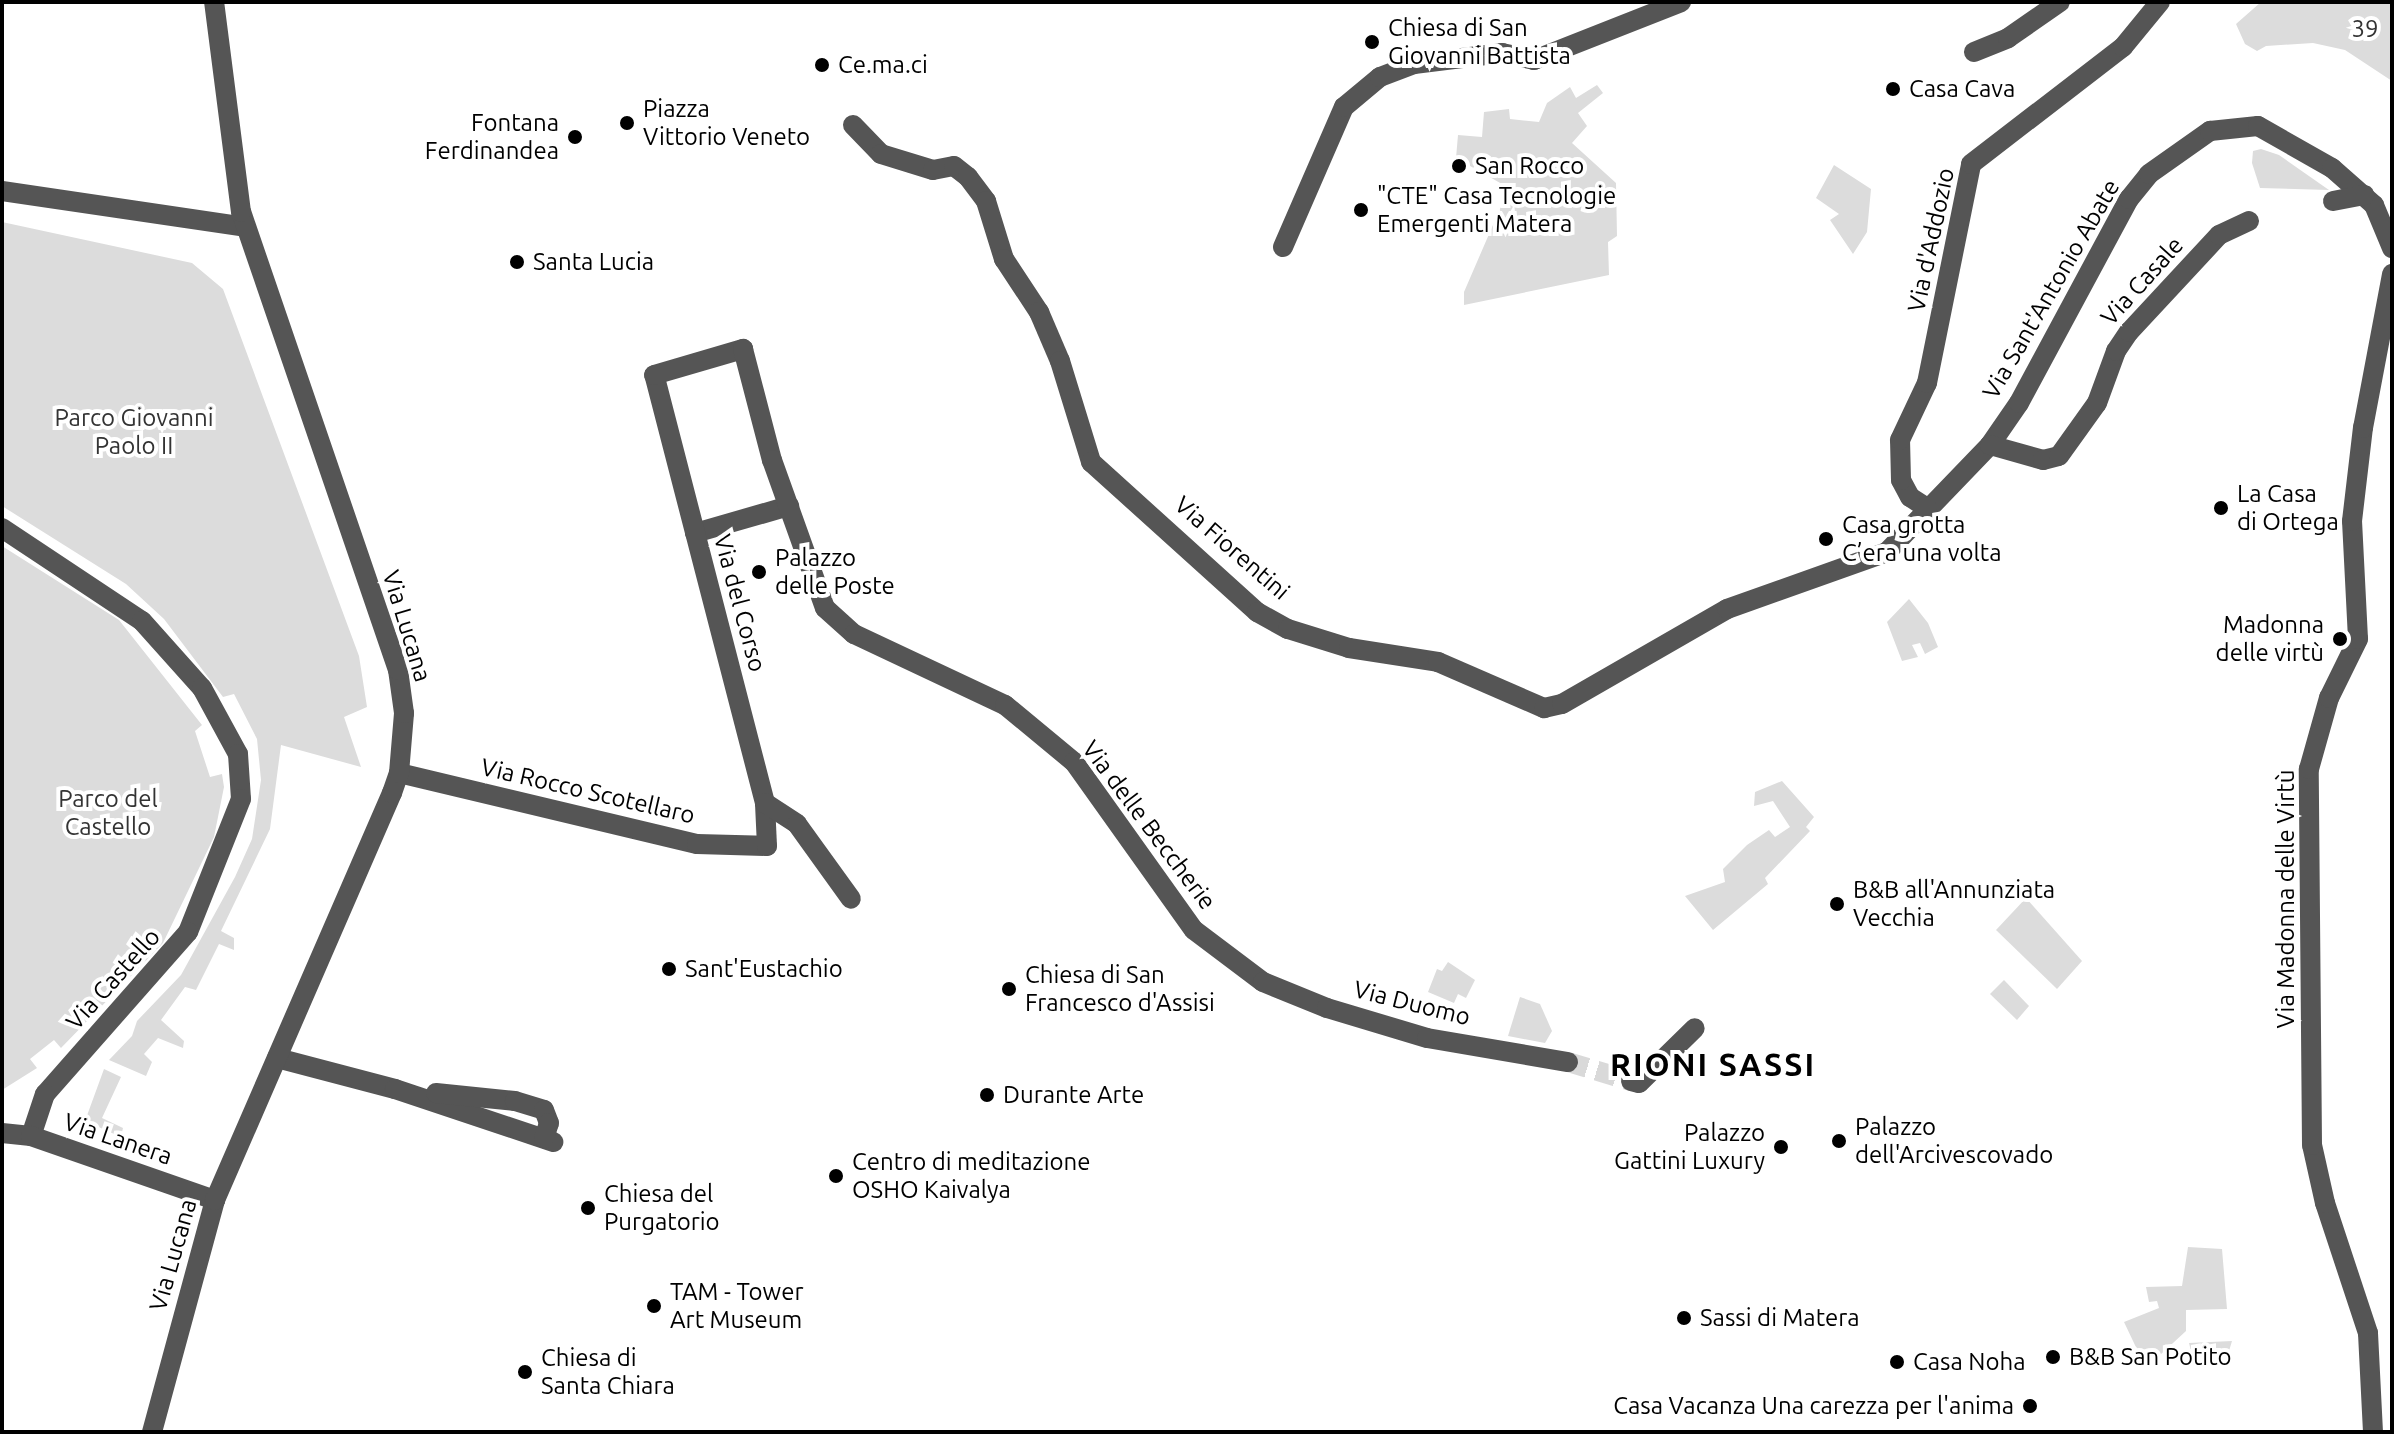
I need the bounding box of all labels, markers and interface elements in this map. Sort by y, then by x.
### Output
place label: Chiesa di San Giovanni Battista [1388,14,1571,70]
park label: 39 [2351,15,2379,43]
marker: Chiesa di San Giovanni Battista [1363,33,1381,51]
place label: Ce.ma.ci [838,51,928,79]
marker: Ce.ma.ci [813,56,831,74]
place label: Casa Cava [1909,75,2015,103]
marker: Casa Cava [1884,80,1902,98]
place label: Piazza Vittorio Veneto [643,95,810,151]
place label: Fontana Ferdinandea [425,109,559,165]
marker: Piazza Vittorio Veneto [618,114,636,132]
marker: Fontana Ferdinandea [566,128,584,146]
place label: San Rocco [1475,152,1584,180]
marker: San Rocco [1450,157,1468,175]
street label: Via d'Addozio [1902,165,1960,315]
street label: Via Sant'Antonio Abate [1976,174,2126,404]
place label: "CTE" Casa Tecnologie Emergenti Matera [1377,182,1616,238]
marker: "CTE" Casa Tecnologie Emergenti Matera [1352,201,1370,219]
street label: Via Casale [2095,231,2189,331]
place label: Santa Lucia [533,248,654,276]
marker: Santa Lucia [508,253,526,271]
park label: Parco Giovanni Paolo II [54,404,214,460]
place label: La Casa di Ortega [2237,480,2339,536]
street label: Via Fiorentini [1169,490,1295,606]
marker: La Casa di Ortega [2212,499,2230,517]
place label: Casa grotta C’era una volta [1842,511,2002,567]
marker: Casa grotta C’era una volta [1817,530,1835,548]
street label: Via del Corso [708,531,772,675]
place label: Palazzo delle Poste [775,544,895,600]
marker: Palazzo delle Poste [750,563,768,581]
street label: Via Lucana [376,567,438,685]
place label: Madonna delle virtù [2216,611,2324,667]
marker: Madonna delle virtù [2331,630,2349,648]
street label: Via delle Beccherie [1076,735,1222,915]
street label: Via Rocco Scotellaro [478,752,698,830]
street label: Via Madonna delle Virtù [2272,770,2300,1028]
park label: Parco del Castello [58,785,158,841]
place label: B&B all'Annunziata Vecchia [1853,876,2055,932]
marker: B&B all'Annunziata Vecchia [1828,895,1846,913]
street label: Via Castello [60,922,166,1036]
place label: Sant'Eustachio [685,955,843,983]
marker: Sant'Eustachio [660,960,678,978]
place label: Chiesa di San Francesco d'Assisi [1025,961,1215,1017]
street label: Via Duomo [1351,975,1473,1031]
marker: Chiesa di San Francesco d'Assisi [1000,980,1018,998]
district label: RIONI SASSI [1610,1045,1816,1083]
place label: Durante Arte [1003,1081,1144,1109]
marker: Durante Arte [978,1086,996,1104]
street label: Via Lanera [60,1107,176,1171]
place label: Palazzo dell'Arcivescovado [1855,1113,2053,1169]
place label: Palazzo Gattini Luxury [1614,1119,1765,1175]
marker: Palazzo dell'Arcivescovado [1830,1132,1848,1150]
marker: Palazzo Gattini Luxury [1772,1138,1790,1156]
place label: Centro di meditazione OSHO Kaivalya [852,1148,1090,1204]
marker: Centro di meditazione OSHO Kaivalya [827,1167,845,1185]
place label: Chiesa del Purgatorio [604,1180,720,1236]
street label: Via Lucana [143,1196,203,1314]
marker: Chiesa del Purgatorio [579,1199,597,1217]
place label: TAM - Tower Art Museum [670,1278,804,1334]
marker: TAM - Tower Art Museum [645,1297,663,1315]
place label: Sassi di Matera [1700,1304,1860,1332]
marker: Sassi di Matera [1675,1309,1693,1327]
place label: B&B San Potito [2069,1343,2232,1371]
place label: Chiesa di Santa Chiara [541,1344,675,1400]
place label: Casa Noha [1913,1348,2026,1376]
marker: B&B San Potito [2044,1348,2062,1366]
marker: Casa Noha [1888,1353,1906,1371]
marker: Chiesa di Santa Chiara [516,1363,534,1381]
place label: Casa Vacanza Una carezza per l'anima [1613,1392,2014,1420]
marker: Casa Vacanza Una carezza per l'anima [2021,1397,2039,1415]

